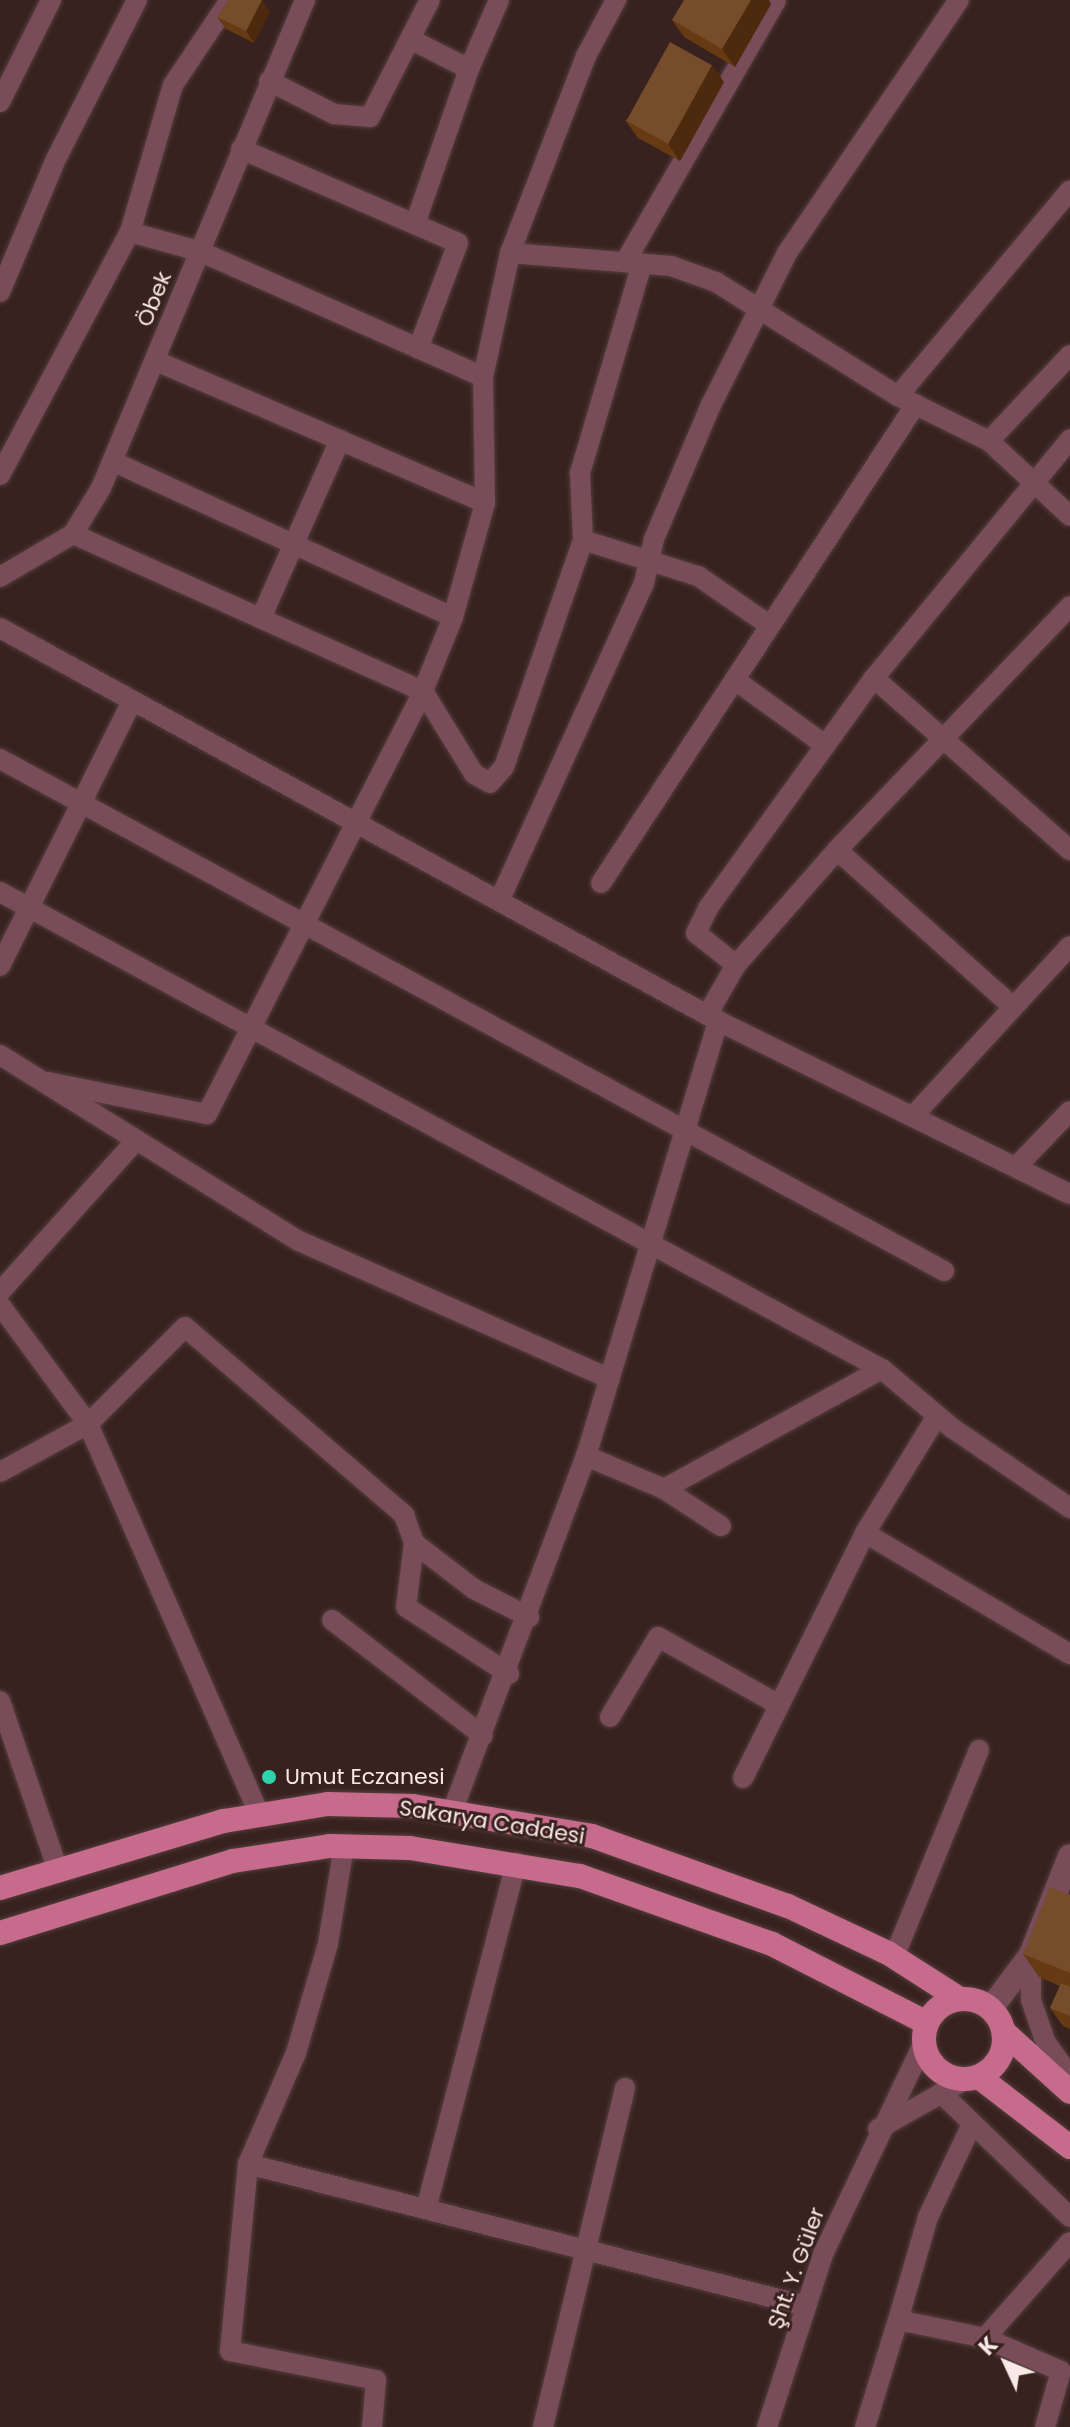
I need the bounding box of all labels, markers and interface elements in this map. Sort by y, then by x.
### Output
street label: Öbek [131,268,177,330]
place label: Umut Eczanesi [285,1764,445,1790]
marker: Umut Eczanesi [260,1768,278,1786]
street label: Sakarya Caddesi [397,1794,587,1850]
street label: Şht. Y. Güler [762,2204,830,2332]
north arrow [966,2323,1046,2403]
text: K [972,2330,1005,2362]

